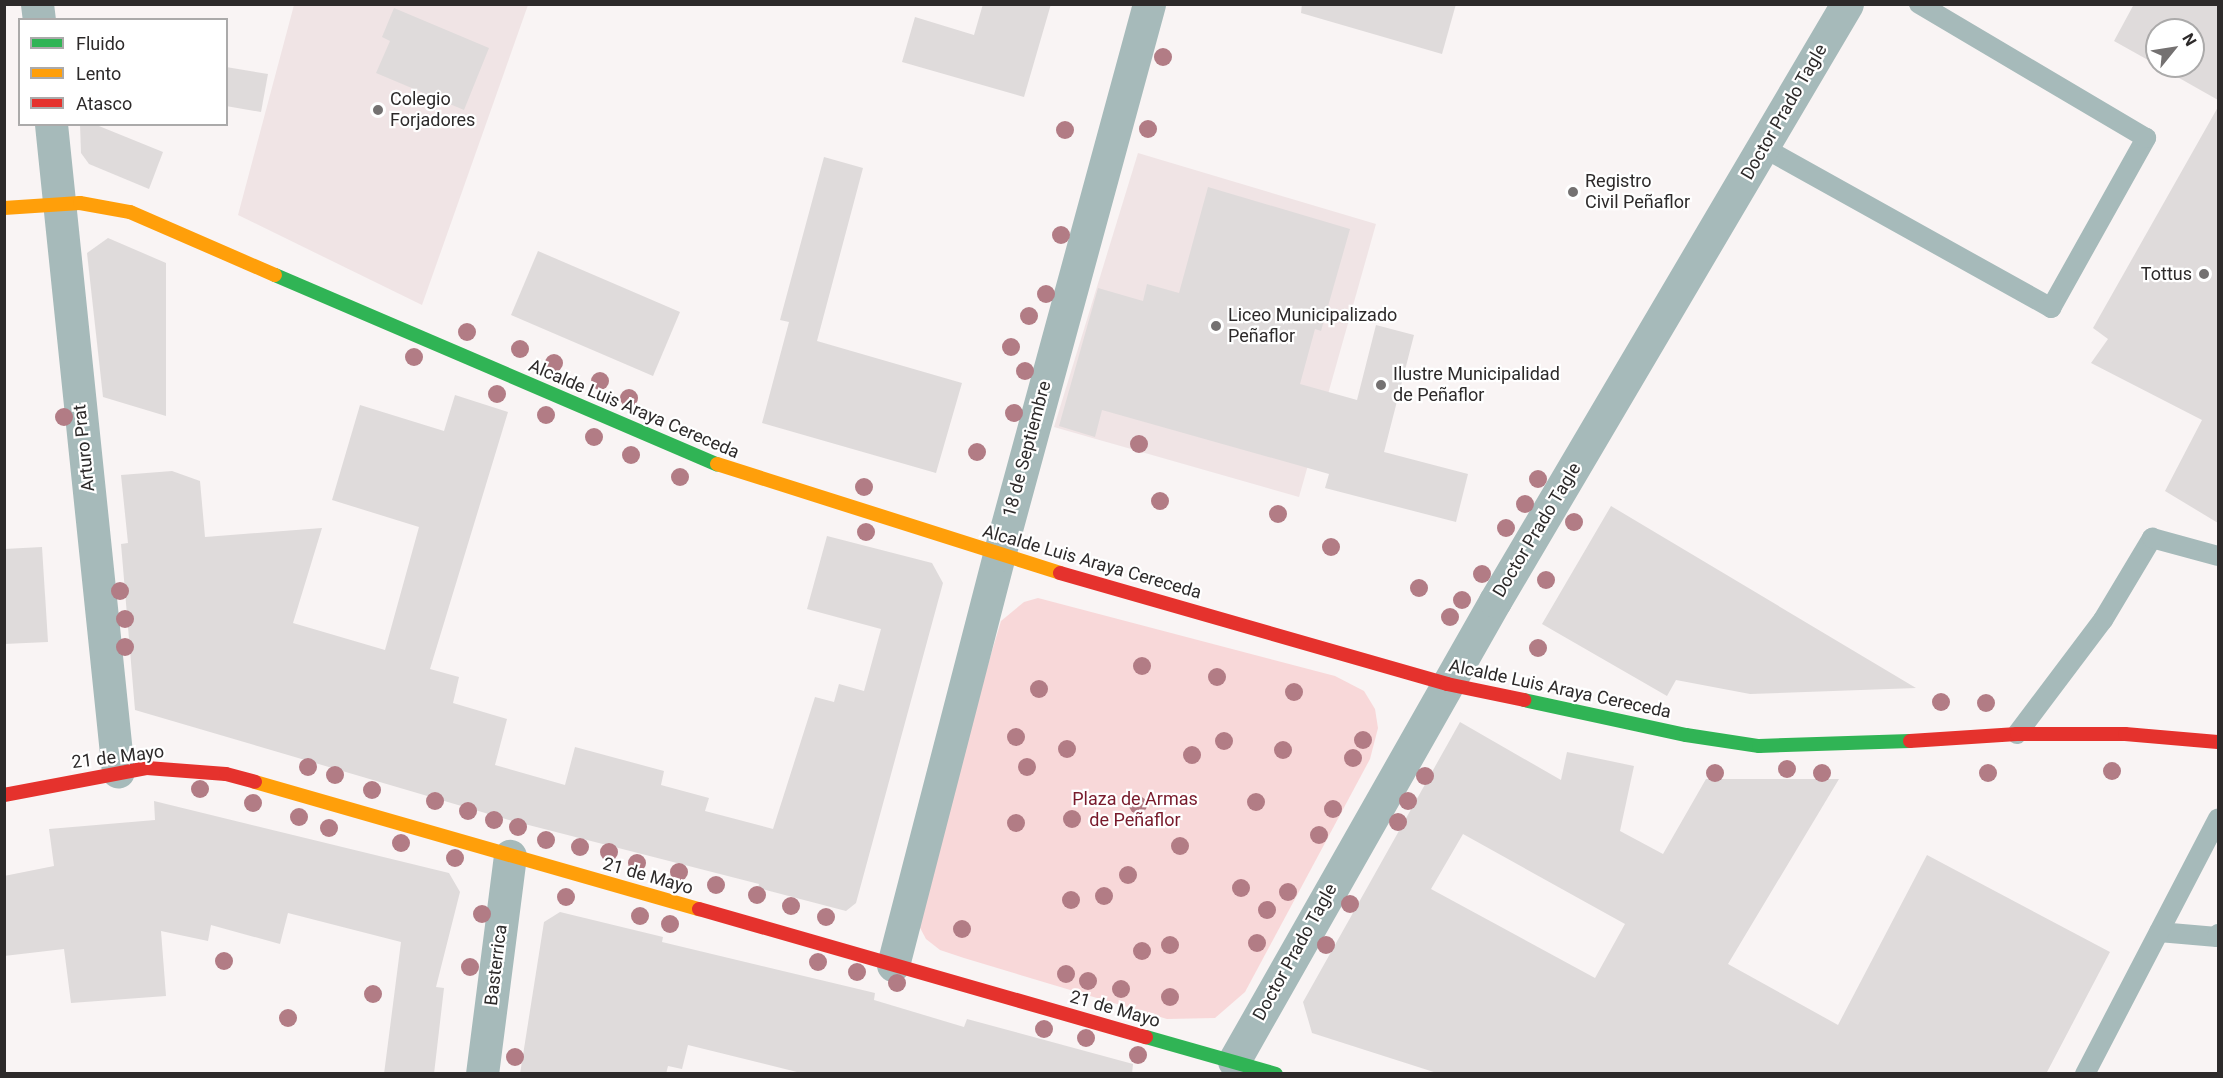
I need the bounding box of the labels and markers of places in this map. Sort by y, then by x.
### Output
place label: Colegio Forjadores [390,89,475,132]
marker: Colegio Forjadores [371,103,385,117]
place label: Registro Civil Peñaflor [1585,171,1690,213]
marker: Registro Civil Peñaflor [1566,185,1580,199]
place label: Tottus [2141,263,2192,285]
marker: Tottus [2197,267,2211,281]
place label: Liceo Municipalizado Peñaflor [1228,305,1397,348]
marker: Liceo Municipalizado Peñaflor [1209,319,1223,333]
place label: Ilustre Municipalidad de Peñaflor [1393,364,1560,406]
marker: Ilustre Municipalidad de Peñaflor [1374,378,1388,392]

